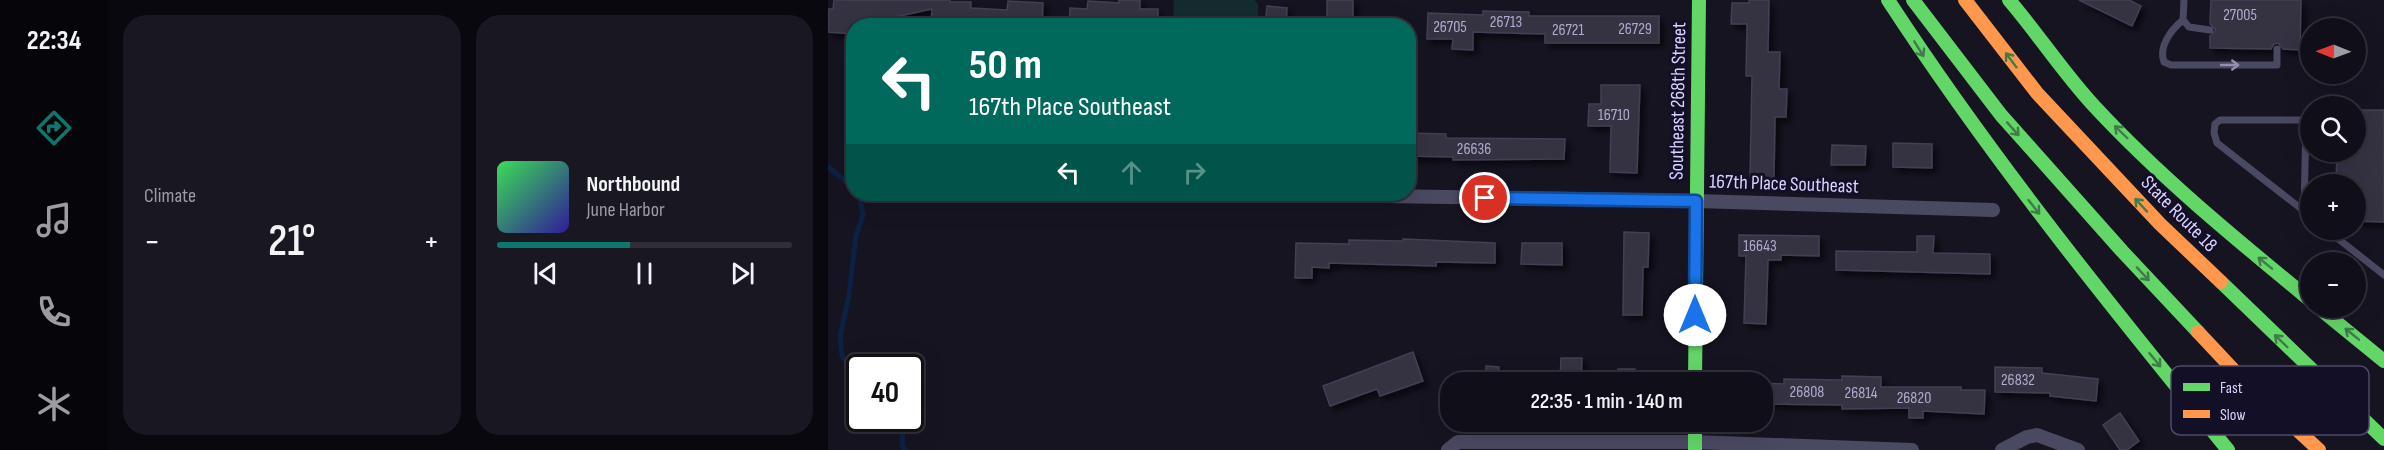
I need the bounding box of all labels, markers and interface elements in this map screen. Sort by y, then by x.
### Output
house number: 27005 [2223,6,2257,25]
house number: 26713 [1490,13,1522,32]
house number: 26705 [1433,18,1467,37]
north arrow [2300,18,2366,84]
map controls [2300,18,2366,318]
house number: 26729 [1618,20,1652,39]
house number: 26721 [1552,21,1585,40]
street label: Southeast 268th Street [1665,22,1691,180]
text: 22:34 [27,25,81,57]
text: 50 m [969,40,1042,91]
one-way arrow [1913,41,1926,58]
icon: left [870,42,948,120]
one-way arrow [2005,52,2018,68]
one-way arrow [2219,59,2239,71]
text: 167th Place Southeast [969,91,1171,123]
button: search [2300,96,2366,162]
house number: 16710 [1598,106,1630,125]
icon: directions [33,107,75,149]
one-way arrow [2006,121,2020,136]
one-way arrow [2113,124,2128,139]
house number: 26636 [1457,140,1491,159]
icon: left [1052,156,1085,189]
icon: ahead [1115,156,1148,189]
icon: right [1178,156,1211,189]
street label: 167th Place Southeast [1709,169,1859,199]
text: Northbound [587,171,680,198]
street label: State Route 18 [2136,171,2222,257]
pin [1459,172,1510,223]
button: + [2300,174,2366,240]
icon: arrive [1468,181,1501,214]
text: Climate [144,184,196,208]
one-way arrow [2134,197,2149,212]
text: June Harbor [587,198,665,222]
one-way arrow [2028,198,2041,214]
icon: music [33,199,75,241]
text: 21° [268,214,316,269]
text: − [144,222,160,262]
text: + [423,222,440,262]
house number: 16643 [1743,237,1777,256]
button: − [2300,252,2366,318]
one-way arrow [2257,256,2273,269]
icon: previous [529,257,562,290]
icon: pause [628,257,661,290]
icon: next [726,257,759,290]
one-way arrow [2136,267,2151,282]
position arrow [1663,283,1727,347]
icon: phone [33,291,75,333]
one-way arrow [2344,328,2360,341]
one-way arrow [2273,334,2288,348]
one-way arrow [2148,352,2161,368]
speed limit sign: 40 [846,354,924,432]
legend [2171,366,2369,435]
house number: 26832 [2001,371,2035,390]
text: Fast [2220,379,2243,398]
icon: climate [33,383,75,425]
house number: 26808 [1790,383,1824,402]
house number: 26814 [1845,384,1878,403]
text: 22:35 · 1 min · 140 m [1530,388,1683,415]
house number: 26820 [1897,389,1931,408]
text: Slow [2220,406,2245,425]

